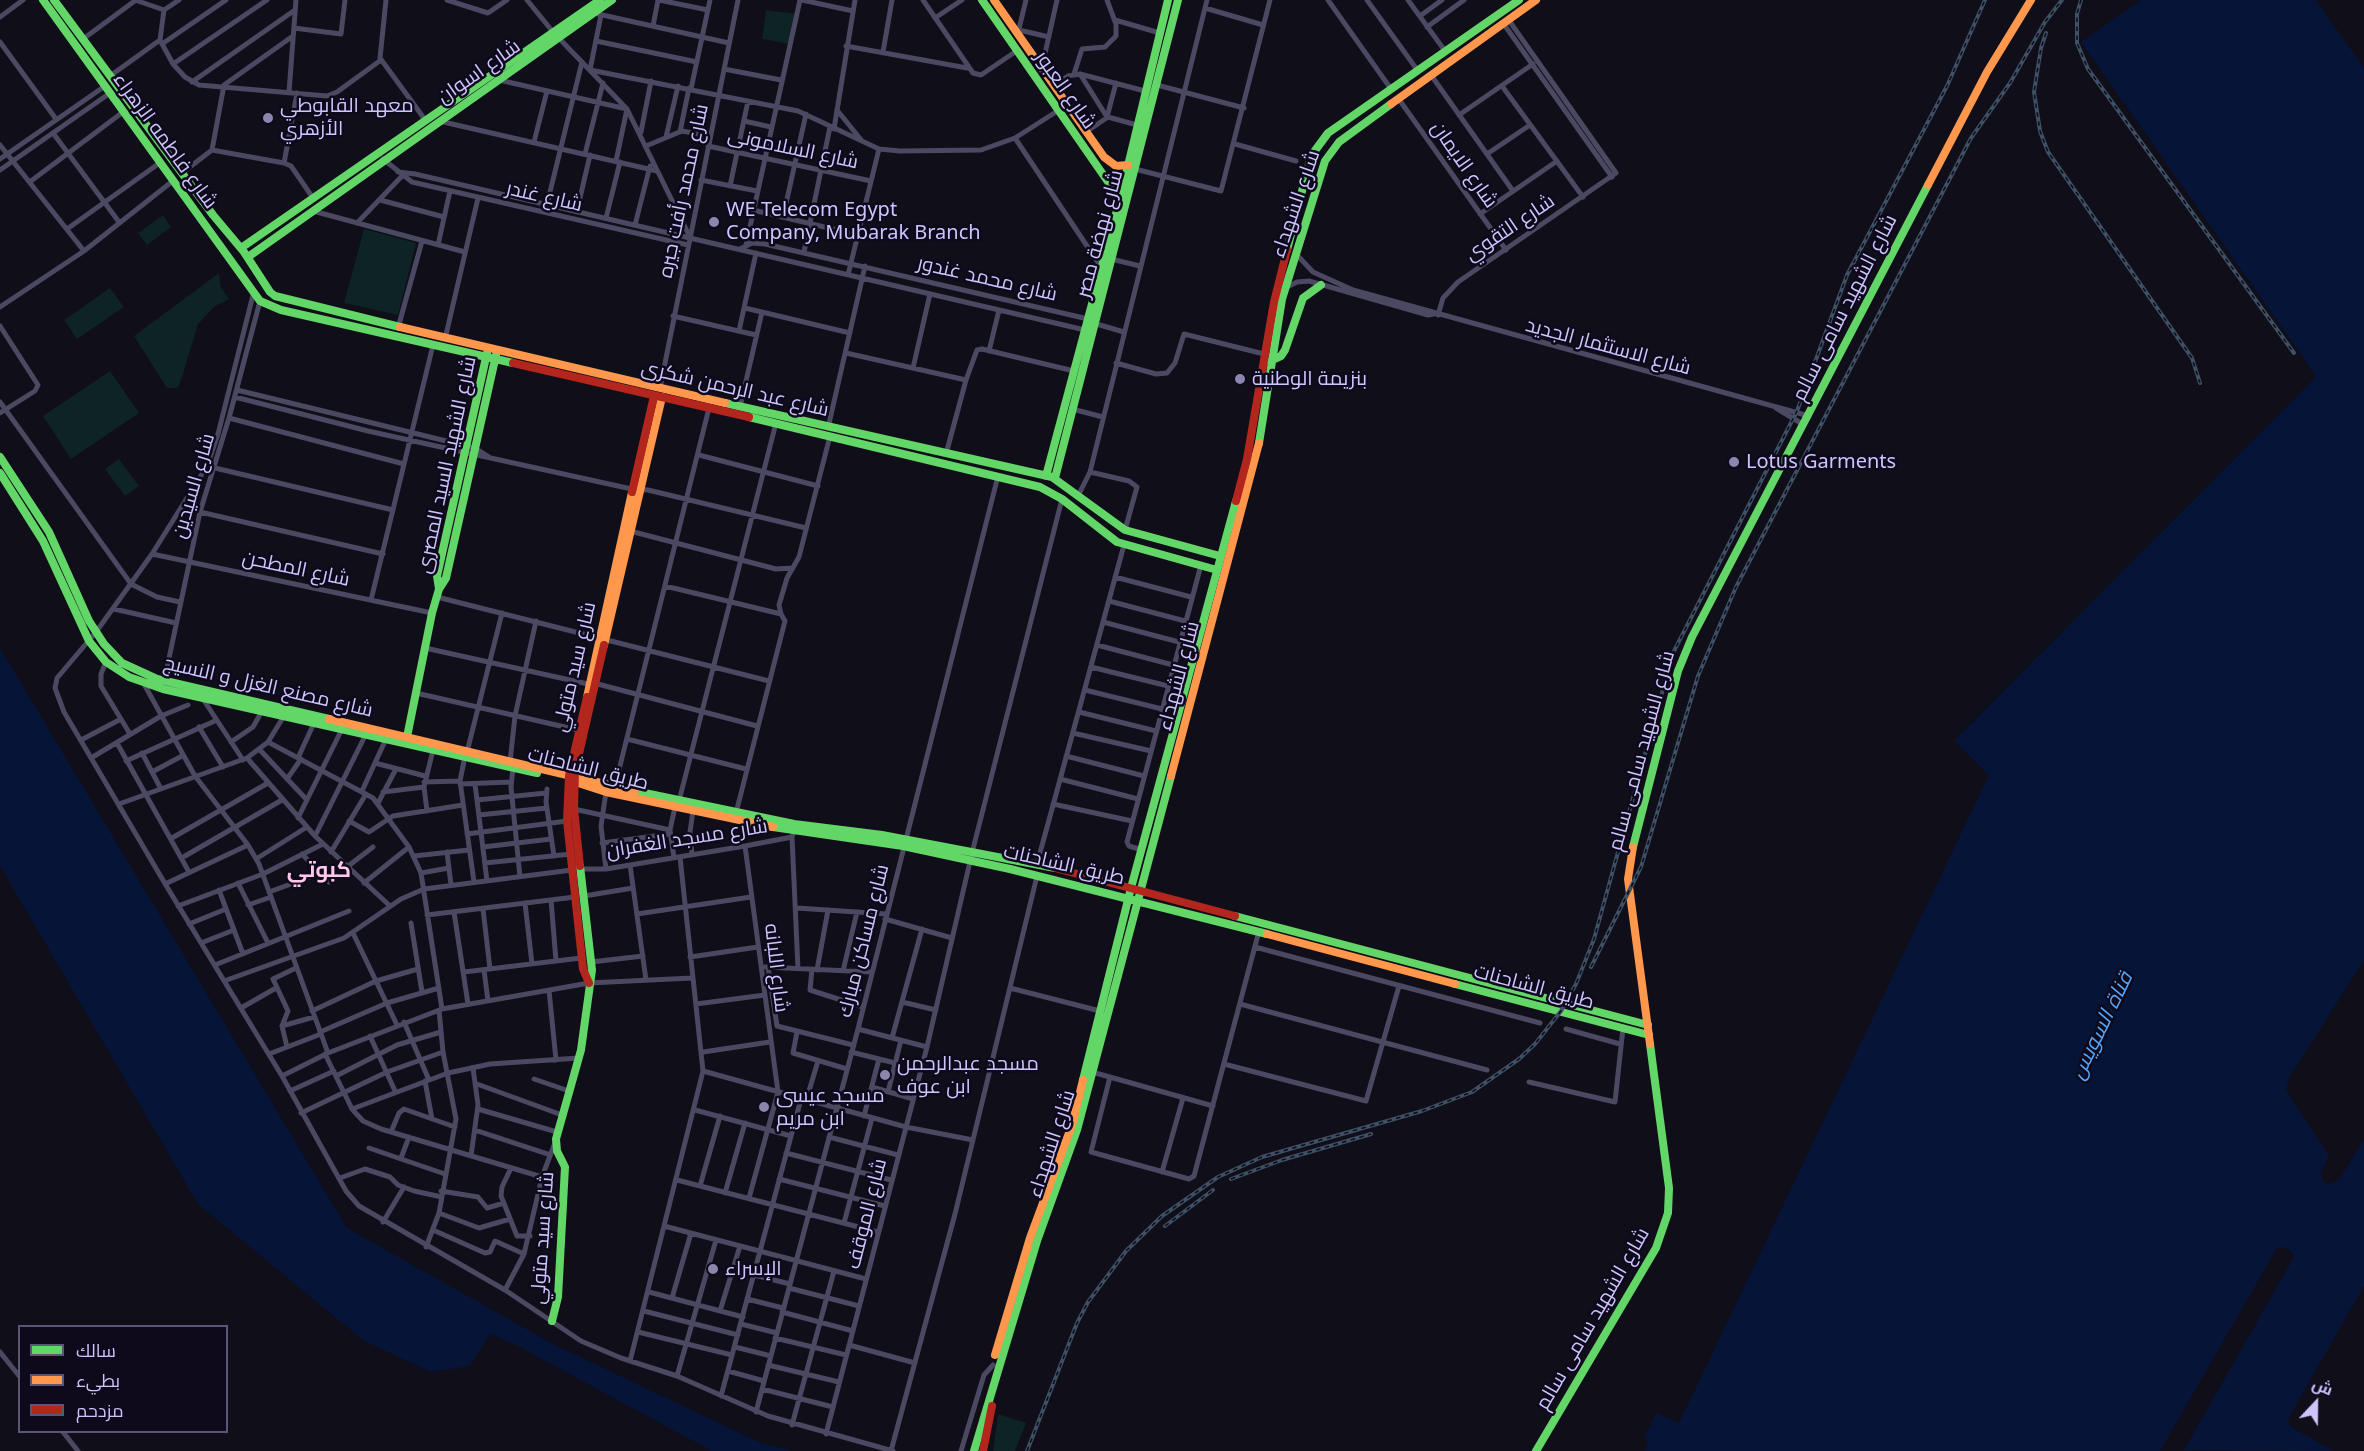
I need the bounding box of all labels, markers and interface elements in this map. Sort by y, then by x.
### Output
street label: شارع اسوان [433,35,525,109]
street label: شارع العبور [1029,46,1101,134]
street label: شارع فاطمه الزهراء [108,68,222,214]
place label: معهد القابوطي الأزهري [280,94,414,141]
street label: شارع محمد رأفت جيره [654,102,714,280]
marker: معهد القابوطي الأزهري [261,111,275,125]
street label: شارع الايمان [1425,117,1503,213]
street label: شارع السلامونى [726,123,860,175]
street label: شارع الشهداء [1266,147,1326,261]
street label: شارع نهضة مصر [1071,167,1129,301]
street label: شارع غندر [503,177,585,217]
street label: شارع التقوي [1461,189,1559,267]
place label: WE Telecom Egypt Company, Mubarak Branch [726,198,981,245]
street label: شارع الشهيد سامى سالم [1787,211,1903,405]
marker: WE Telecom Egypt Company, Mubarak Branch [707,215,721,229]
street label: شارع محمد غندور [915,251,1059,307]
street label: شارع الاستثمار الجديد [1523,313,1693,381]
street label: شارع الشهيد السيد المصرى [412,354,482,576]
street label: شارع عبد الرحمن شكرى [639,356,831,422]
place label: بنزيمة الوطنية [1252,367,1367,391]
marker: بنزيمة الوطنية [1233,372,1247,386]
street label: شارع السيدين [168,431,220,541]
place label: Lotus Garments [1746,450,1896,474]
marker: Lotus Garments [1727,455,1741,469]
street label: شارع المطحن [240,546,352,592]
street label: شارع سيد متولي [548,600,602,734]
street label: شارع الشهداء [1153,619,1205,733]
street label: شارع الشهيد سامى سالم [1604,648,1680,854]
street label: شارع مصنع الغزل و النسيج [161,651,375,723]
street label: طريق الشاحنات [525,742,651,796]
street label: شارع مسجد الغفران [605,814,769,864]
street label: طريق الشاحنات [1001,839,1127,891]
district label: كبوتي [287,858,351,884]
street label: شارع مساكن مبارك [833,862,895,1020]
street label: شارع اللبانه [759,922,793,1014]
street label: طريق الشاحنات [1471,959,1597,1015]
water label: قناة السويس [2065,968,2139,1084]
place label: مسجد عبدالرحمن ابن عوف [897,1052,1039,1099]
marker: مسجد عبدالرحمن ابن عوف [878,1068,892,1082]
place label: مسجد عيسى ابن مريم [776,1084,885,1131]
street label: شارع الشهداء [1023,1087,1081,1201]
marker: مسجد عيسى ابن مريم [757,1100,771,1114]
street label: شارع الموقف [842,1156,892,1272]
street label: شارع سيد متولي [526,1171,560,1305]
street label: شارع الشهيد سامى سالم [1531,1224,1655,1414]
place label: الإسراء [725,1257,782,1281]
marker: الإسراء [706,1262,720,1276]
legend [18,1325,228,1433]
text: سالك [76,1338,116,1362]
text: بطيء [76,1368,120,1392]
text: ش [2309,1372,2336,1400]
north arrow [2286,1373,2346,1433]
text: مزدحم [76,1398,124,1422]

